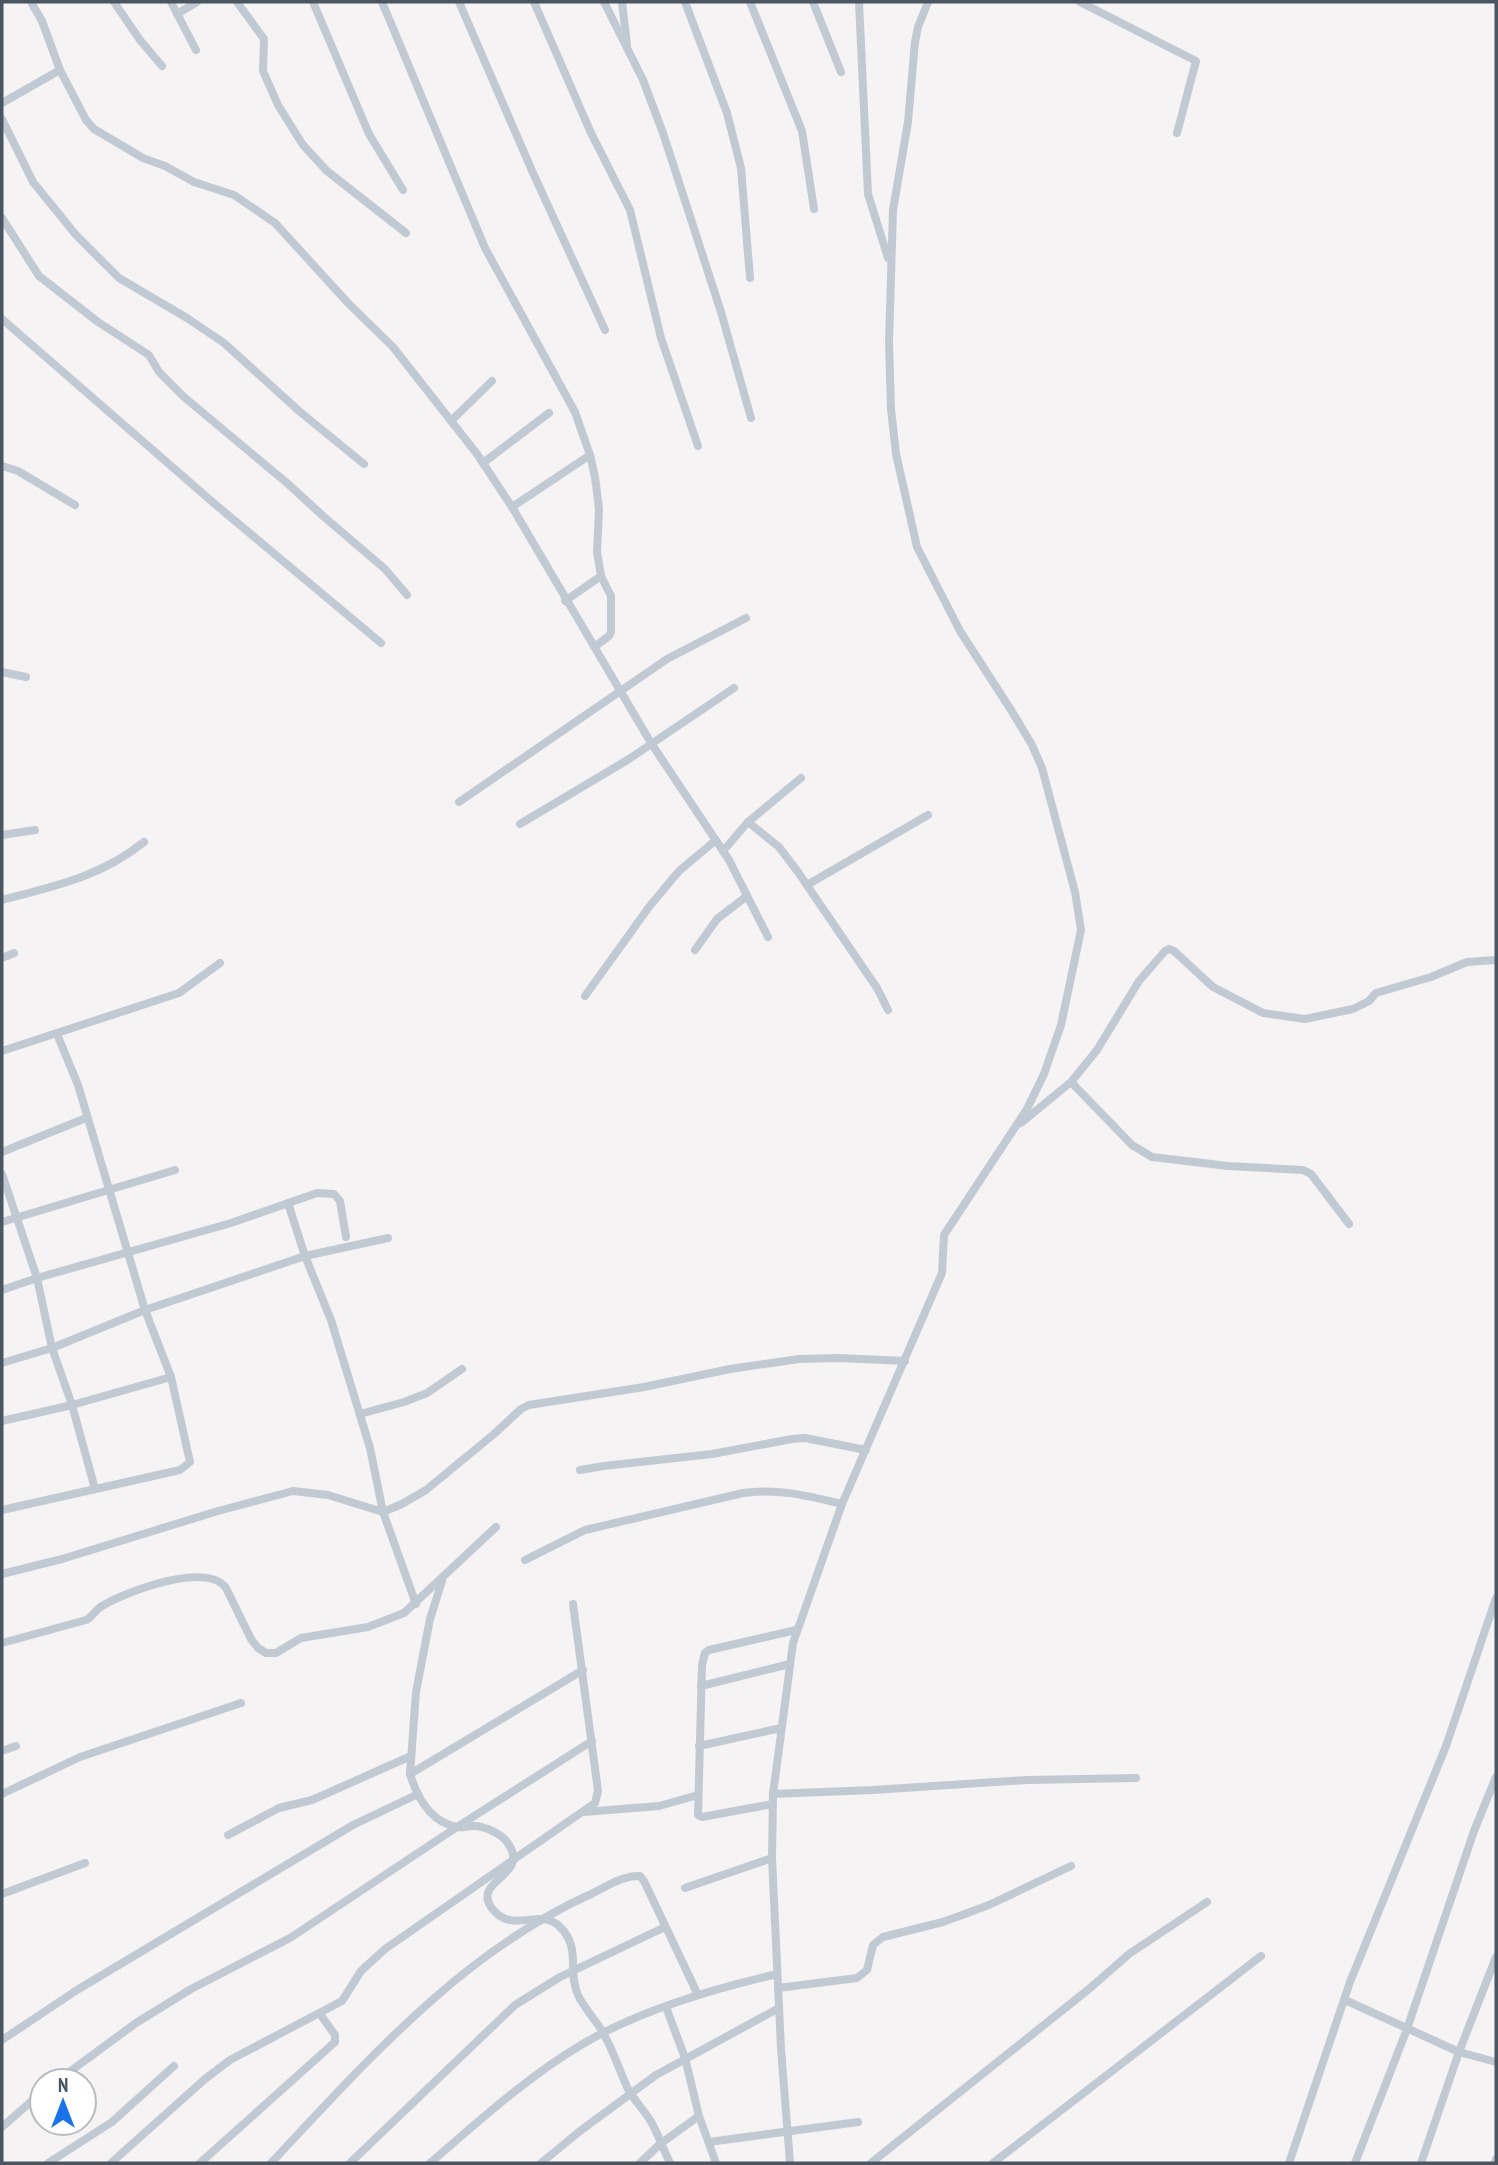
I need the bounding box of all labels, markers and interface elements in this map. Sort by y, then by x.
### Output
north arrow [28,2067,98,2137]
text: N [58,2073,68,2097]

